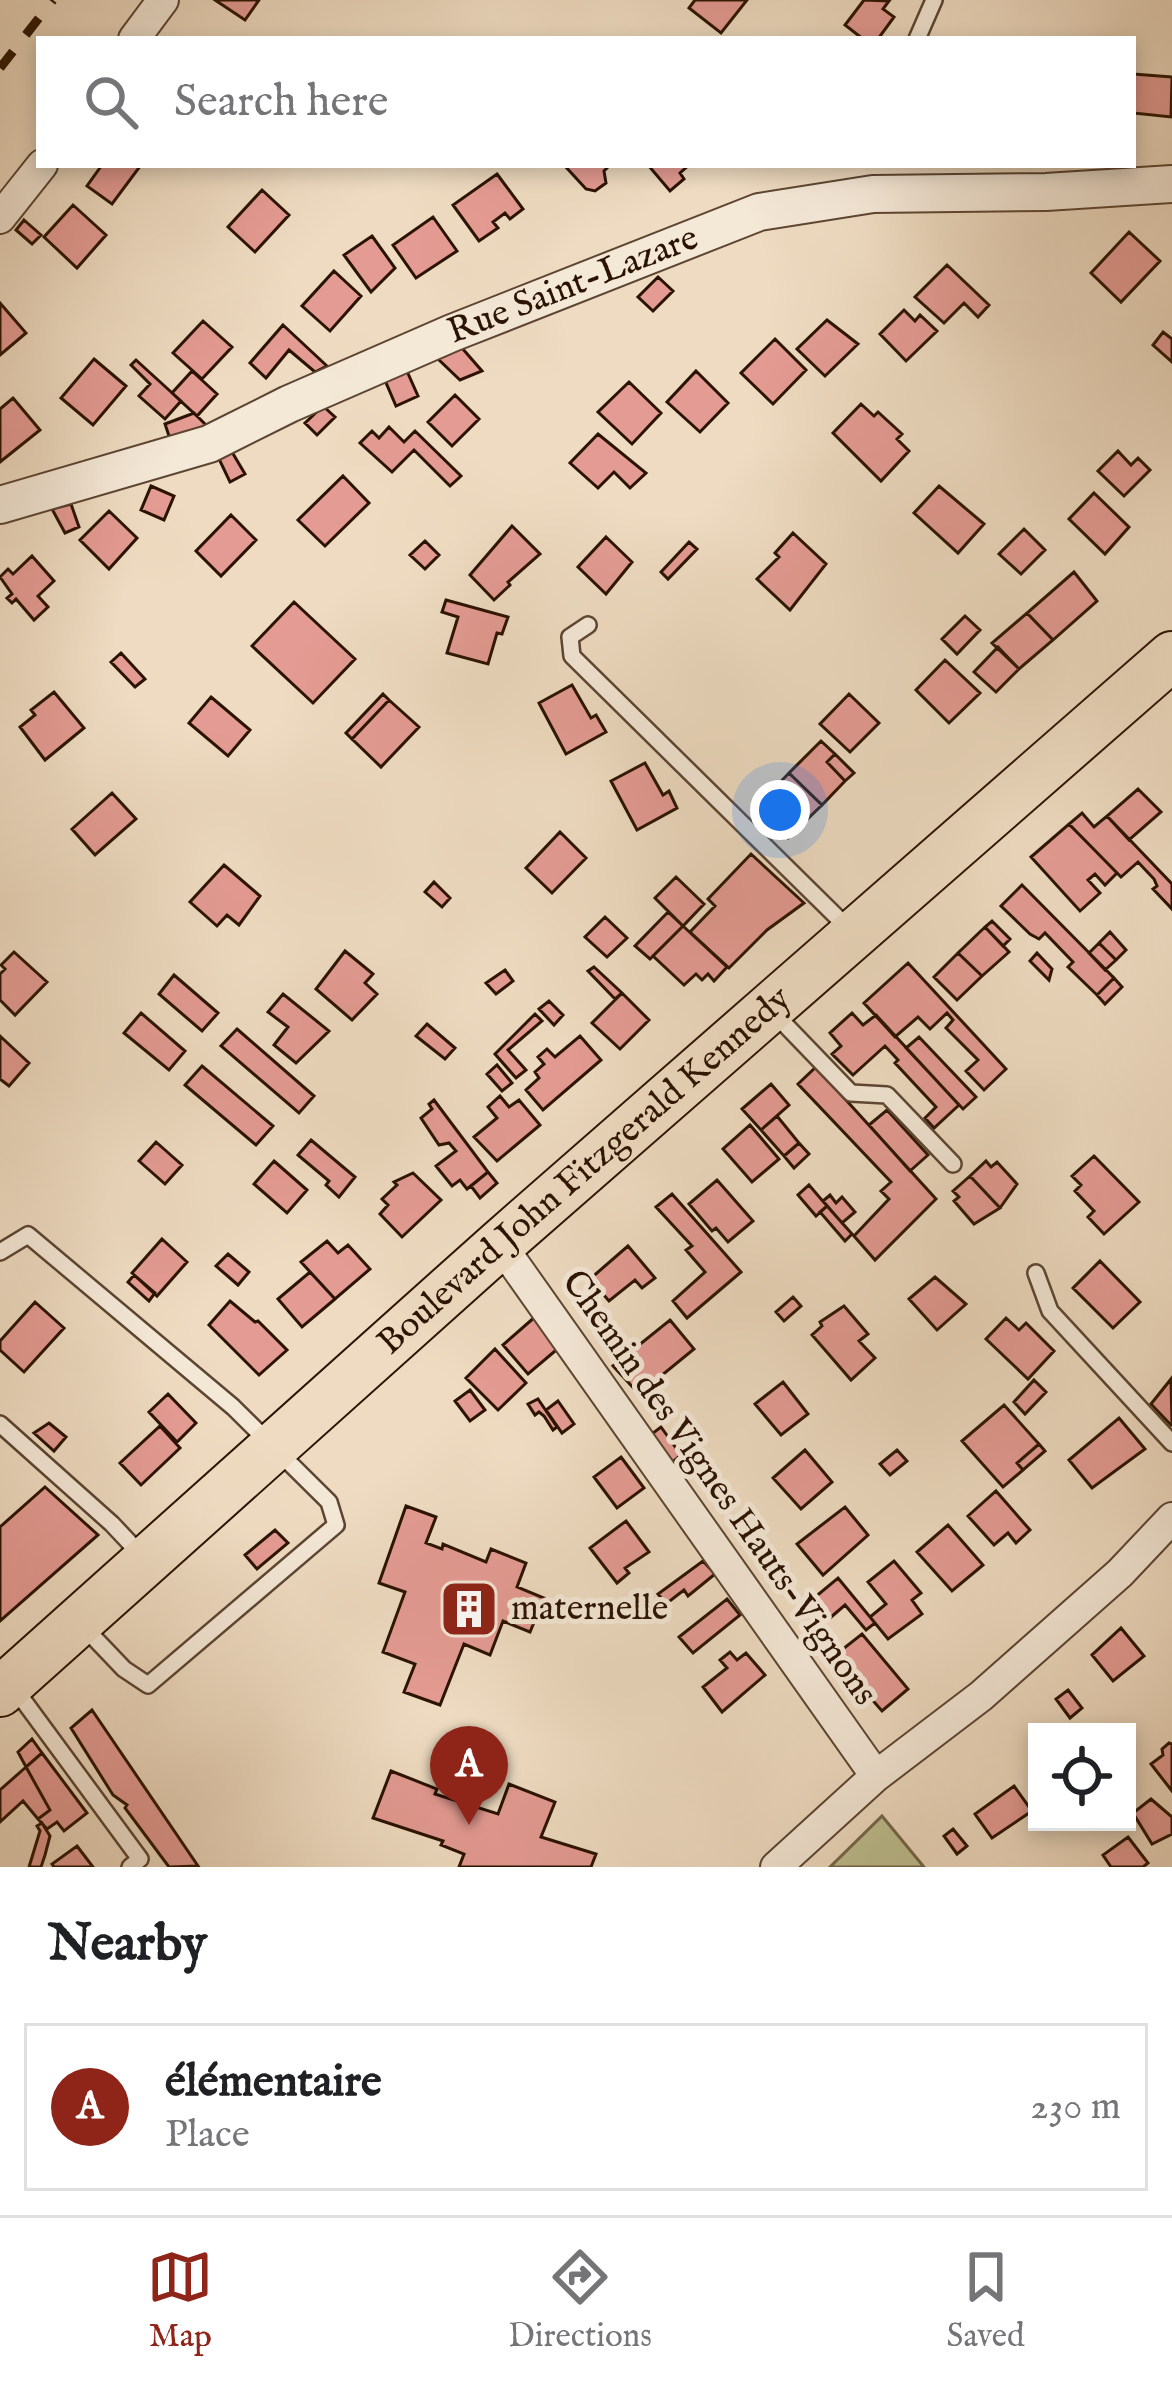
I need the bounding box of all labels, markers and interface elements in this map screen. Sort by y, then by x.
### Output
search box [36,36,1136,168]
icon: search [78,69,144,135]
text: Search here [174,74,388,131]
street label: Rue Saint-Lazare [441,215,705,355]
your location [750,780,810,840]
street label: Boulevard John Fitzgerald Kennedy [368,976,801,1366]
street label: Chemin des Vignes Hauts-Vignons [551,1261,887,1715]
building icon: maternelle [438,1578,500,1640]
place label: maternelle [511,1586,668,1632]
map controls [1028,1723,1136,1831]
button: locate [1028,1723,1136,1831]
pin: A [430,1726,508,1825]
text: Nearby [48,1913,207,1978]
text: élémentaire [165,2054,382,2111]
text: A [77,2083,103,2132]
text: 230 m [1030,2083,1121,2132]
text: Place [165,2111,250,2160]
tab: Map [147,2244,213,2358]
tab: Directions [508,2244,652,2358]
tab: Saved [947,2244,1025,2358]

